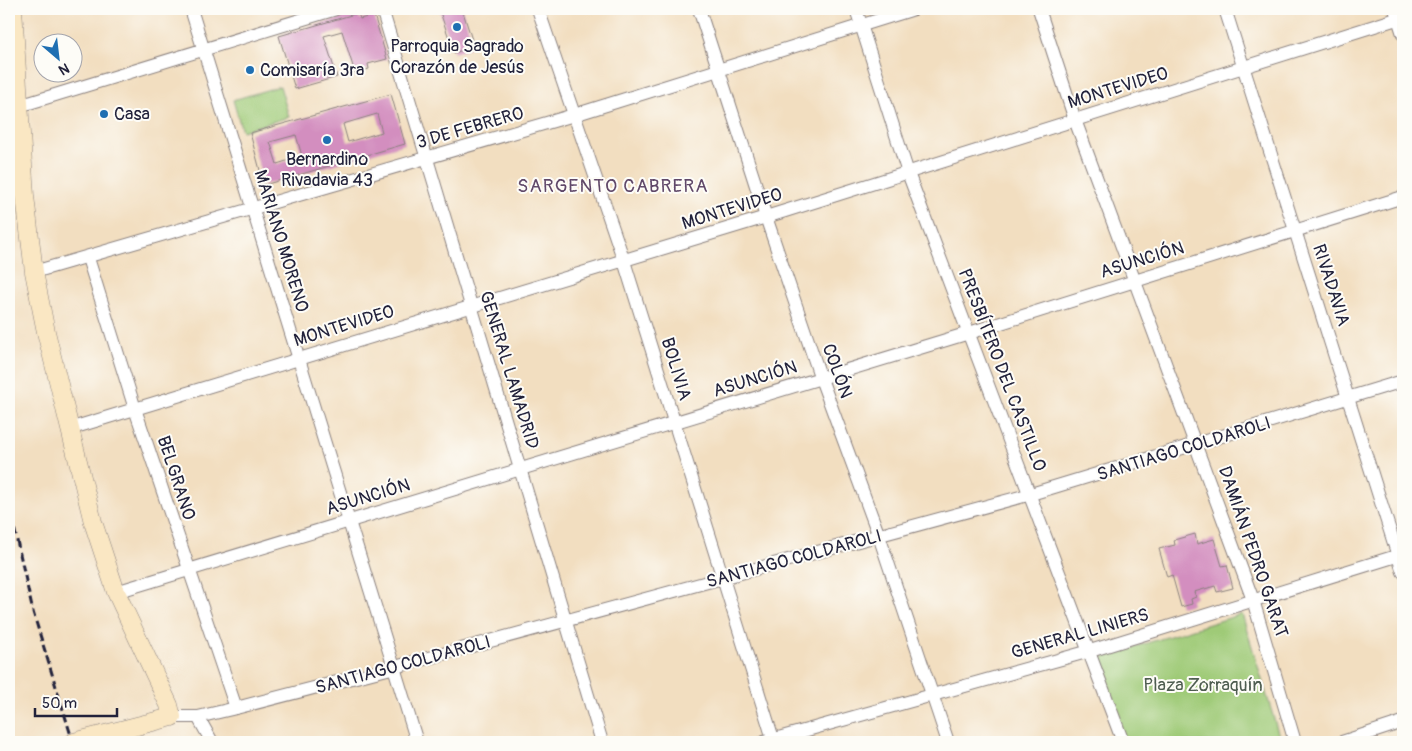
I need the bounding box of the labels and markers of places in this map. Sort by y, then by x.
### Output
marker: Parroquia Sagrado Corazón de Jesús [451,21,463,33]
place label: Parroquia Sagrado Corazón de Jesús [390,35,524,79]
place label: Comisaría 3ra [260,59,364,82]
marker: Comisaría 3ra [244,64,256,76]
place label: Casa [114,103,150,126]
marker: Casa [98,108,110,120]
marker: Bernardino Rivadavia 43 [321,134,333,146]
place label: Bernardino Rivadavia 43 [281,148,373,192]

